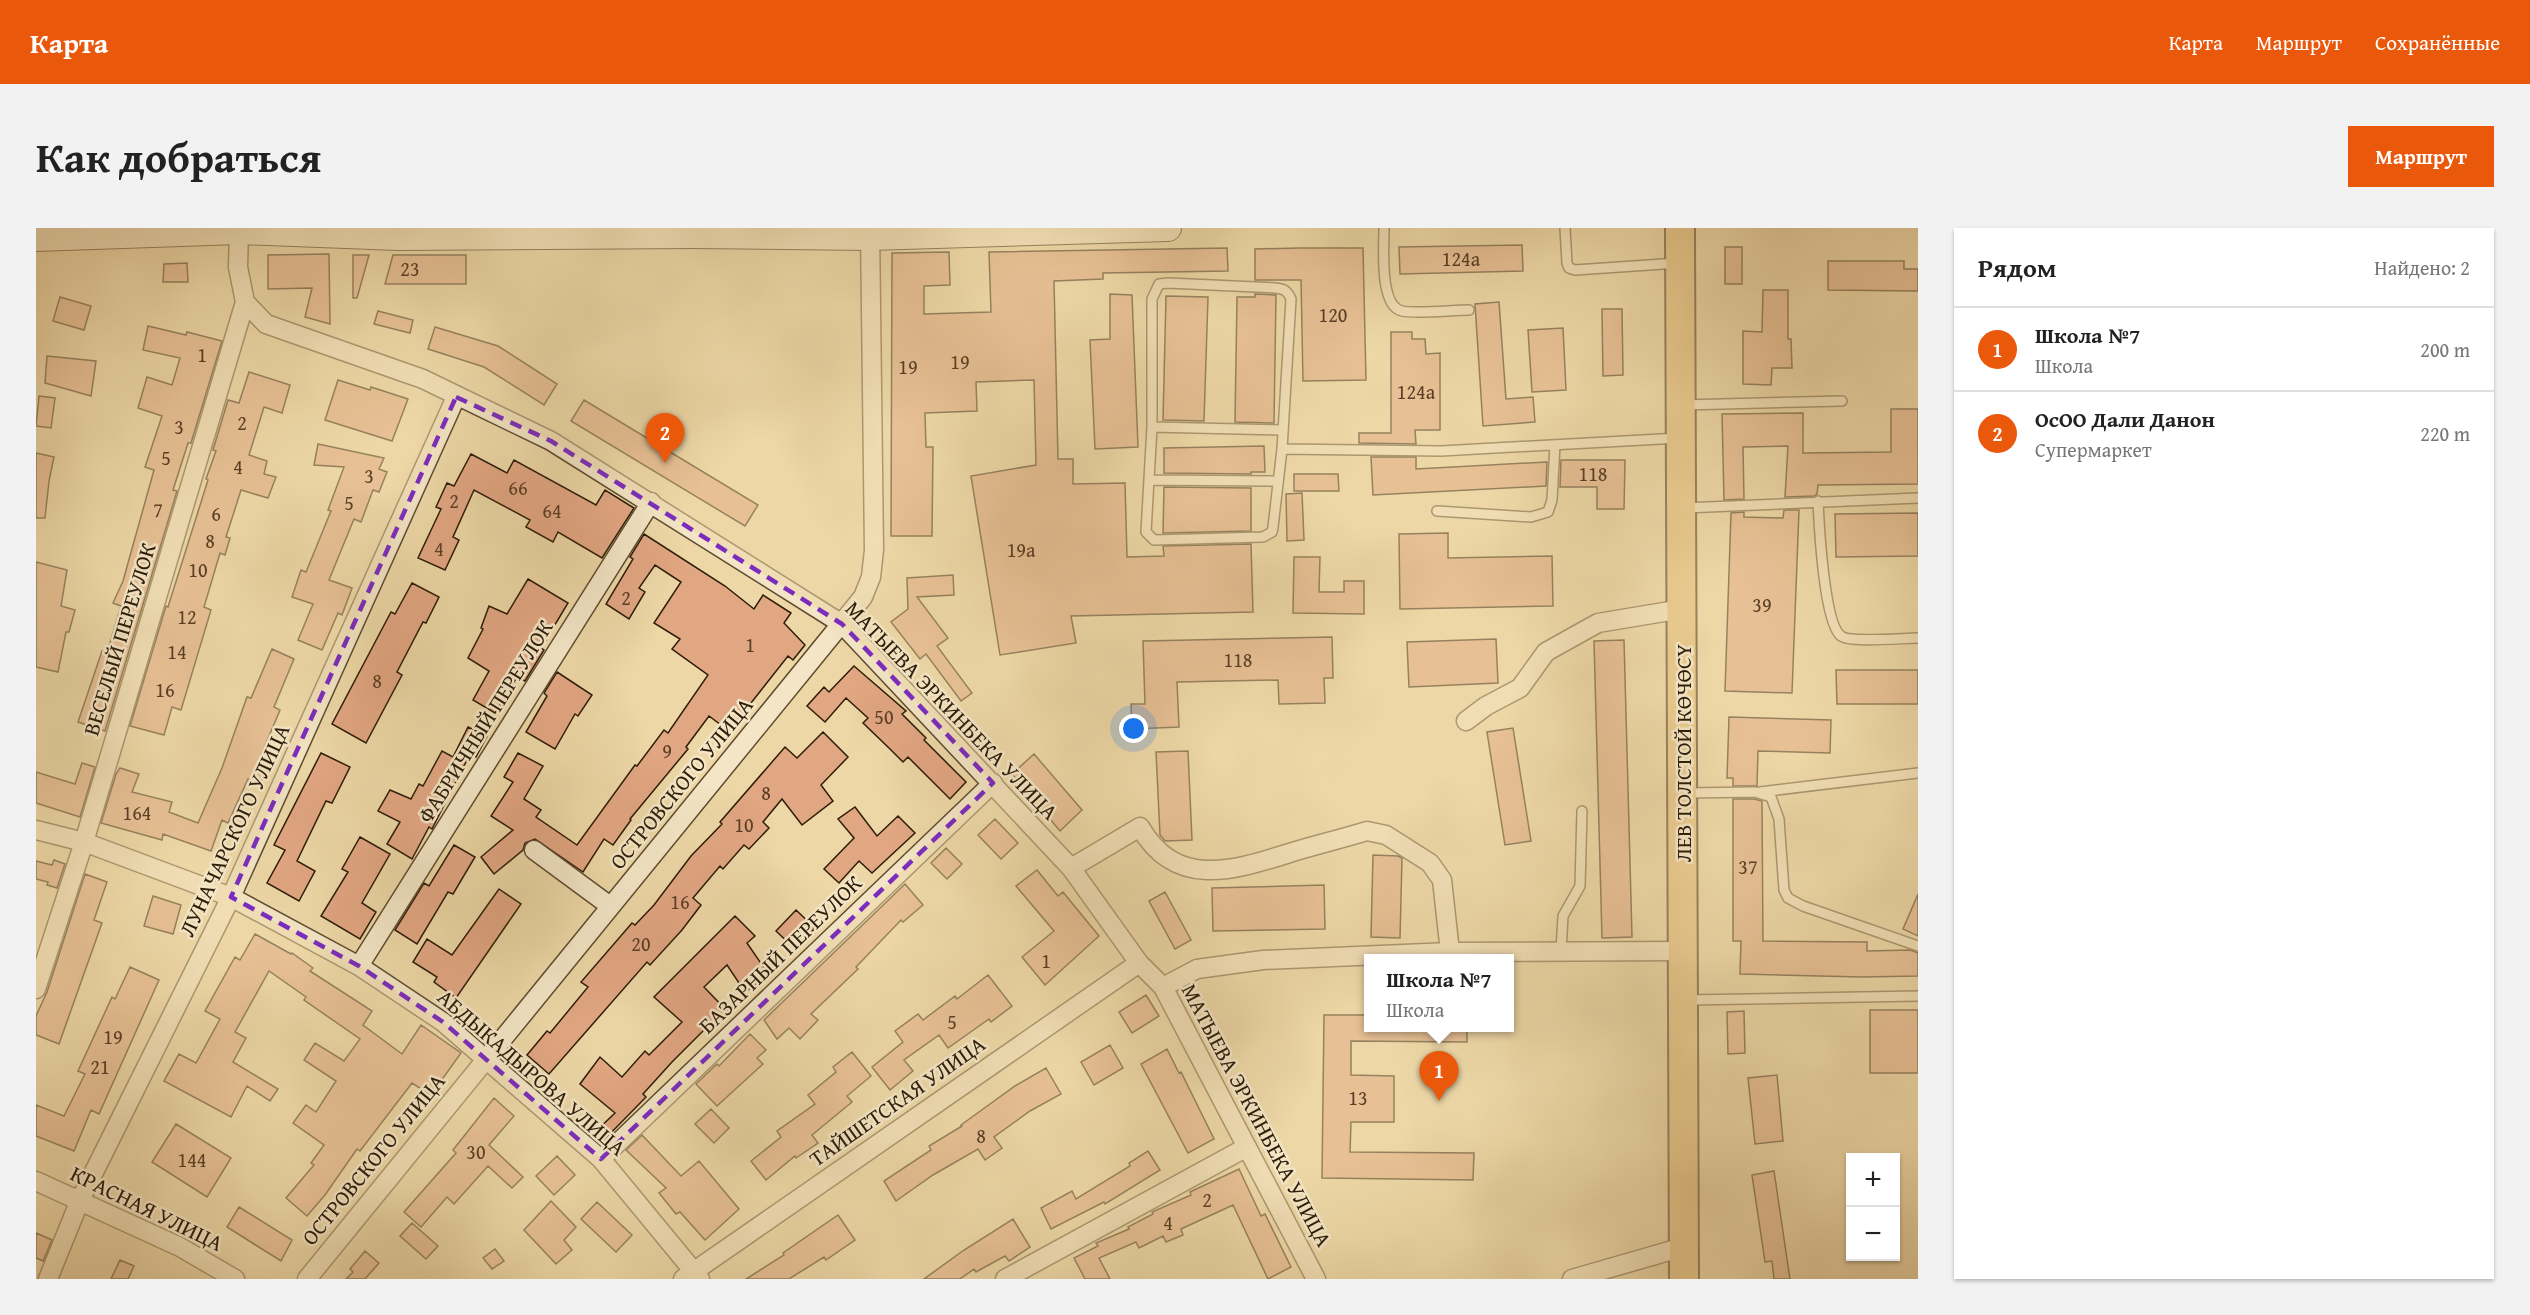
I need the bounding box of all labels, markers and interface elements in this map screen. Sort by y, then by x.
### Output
text: Карта [30,22,108,63]
text: Карта [2169,27,2223,58]
text: Маршрут [2256,27,2342,58]
text: Сохранённые [2375,27,2500,58]
text: Как добраться [36,126,321,187]
button: Маршрут [2348,126,2494,187]
house number: 124a [1442,244,1481,273]
text: Рядом [1978,248,2056,287]
text: Найдено: 2 [2374,253,2470,282]
house number: 23 [400,254,420,283]
house number: 120 [1319,300,1347,329]
text: Школа №7 [2035,319,2140,351]
text: 1 [1992,335,2003,364]
text: 200 m [2420,335,2470,364]
house number: 1 [197,340,207,369]
house number: 19 [950,347,970,376]
text: Школа [2035,351,2093,380]
house number: 19 [898,352,918,381]
house number: 124а [1397,377,1436,406]
text: ОсОО Дали Данон [2035,403,2215,435]
house number: 2 [237,408,247,437]
house number: 3 [174,412,184,441]
pin: 2 [646,414,684,463]
text: 2 [1992,419,2003,448]
text: 220 m [2420,419,2470,448]
text: Супермаркет [2035,435,2152,464]
house number: 5 [161,443,171,472]
house number: 4 [233,452,243,481]
house number: 118 [1579,459,1607,488]
house number: 3 [364,461,374,490]
house number: 66 [508,473,528,502]
house number: 2 [449,486,459,515]
house number: 5 [344,488,354,517]
house number: 7 [153,495,163,524]
house number: 64 [542,496,562,525]
house number: 6 [211,499,221,528]
house number: 8 [205,526,215,555]
house number: 4 [434,534,444,563]
house number: 19a [1007,535,1036,564]
street label: ВЕСЕЛЫЙ ПЕРЕУЛОК [74,538,164,739]
house number: 10 [188,555,208,584]
house number: 2 [621,583,631,612]
house number: 39 [1752,590,1772,619]
street label: МАТЫЕВА ЭРКИНБЕКА УЛИЦА [838,593,1066,827]
house number: 12 [177,602,197,631]
street label: ФАБРИЧНЫЙ ПЕРЕУЛОК [409,613,561,829]
house number: 1 [745,630,755,659]
house number: 14 [167,637,187,666]
street label: ЛЕВ ТОЛСТОЙ КӨЧӨСҮ [1667,644,1699,862]
house number: 118 [1224,645,1252,674]
house number: 8 [372,666,382,695]
house number: 16 [155,675,175,704]
street label: ОСТРОВСКОГО УЛИЦА [602,690,761,876]
house number: 50 [874,702,894,731]
your location [1119,714,1148,743]
street label: ЛУНАЧАРСКОГО УЛИЦА [171,718,298,942]
house number: 9 [662,736,672,765]
house number: 8 [761,778,771,807]
house number: 164 [123,798,151,827]
house number: 10 [734,810,754,839]
house number: 37 [1738,852,1758,881]
street label: БАЗАРНЫЙ ПЕРЕУЛОК [691,867,869,1041]
house number: 16 [670,887,690,916]
house number: 20 [631,929,651,958]
house number: 1 [1041,946,1051,975]
popup [1364,954,1514,1032]
text: Школа №7 [1386,963,1492,995]
street label: МАТЫЕВА ЭРКИНБЕКА УЛИЦА [1174,978,1340,1253]
street label: АБДЫКАДЫРОВА УЛИЦА [431,981,634,1163]
text: Школа [1386,995,1444,1024]
house number: 5 [947,1007,957,1036]
house number: 19 [103,1022,123,1051]
street label: ТАЙШЕТСКАЯ УЛИЦА [802,1028,992,1174]
house number: 21 [90,1052,110,1081]
pin: 1 [1420,1052,1458,1101]
street label: ОСТРОВСКОГО УЛИЦА [294,1066,453,1252]
house number: 13 [1348,1083,1368,1112]
house number: 8 [976,1121,986,1150]
house number: 30 [466,1137,486,1166]
house number: 144 [178,1145,206,1174]
map controls [1846,1153,1900,1261]
button: + [1846,1153,1900,1207]
street label: КРАСНАЯ УЛИЦА [65,1157,229,1259]
house number: 2 [1202,1185,1212,1214]
button: − [1846,1207,1900,1261]
house number: 4 [1163,1208,1173,1237]

